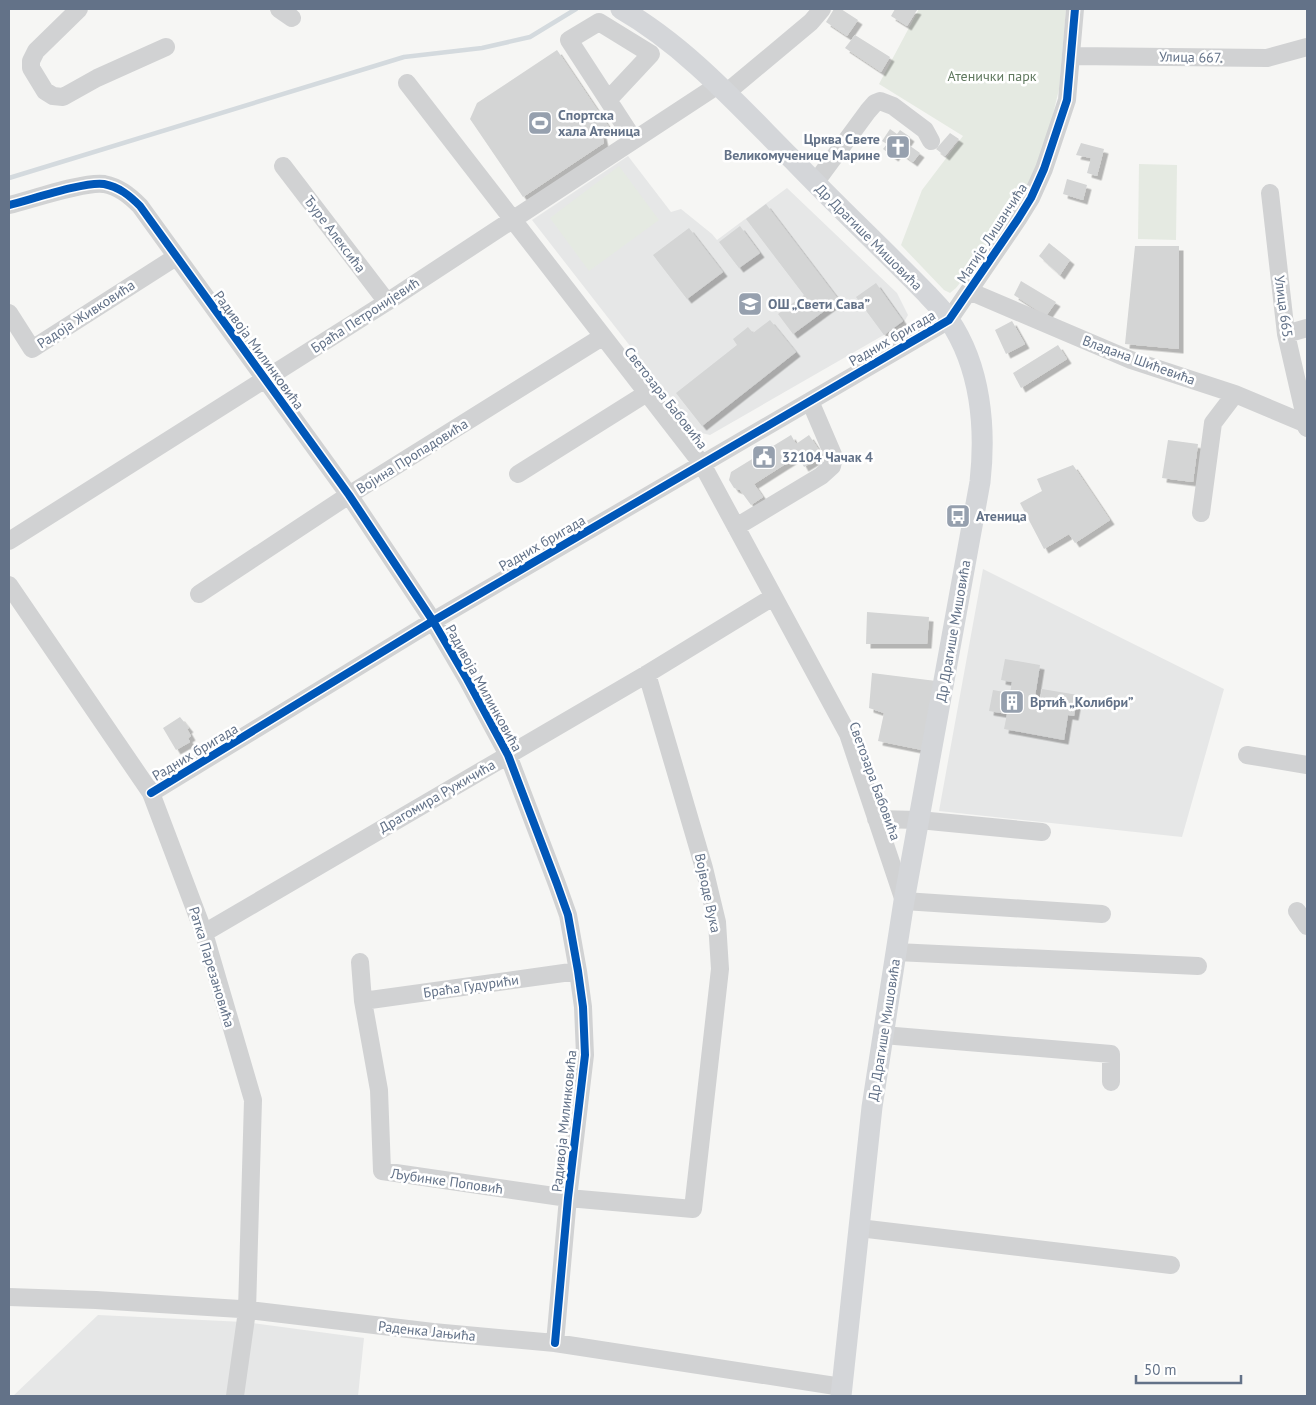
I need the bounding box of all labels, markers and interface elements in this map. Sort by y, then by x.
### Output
street label: Улица 667. [1159,47,1223,67]
park label: Атенички парк [947,67,1037,85]
place label: Спортска хала Атеница [558,106,640,140]
sports icon: Спортска хала Атеница [527,110,553,136]
place label: Црква Свете Великомученице Марине [724,130,880,164]
church icon: Црква Свете Великомученице Марине [885,134,911,160]
street label: Матије Лишанчића [953,179,1031,287]
street label: Др Драгише Мишовића [812,180,926,294]
street label: Ђуре Алексића [300,192,370,276]
street label: Браћа Петронијевић [307,273,423,357]
street label: Улица 665. [1271,274,1297,342]
street label: Радоја Живковића [34,276,138,352]
street label: Радивоја Милинковића [210,287,308,413]
school or university icon: ОШ „Свети Сава” [737,291,763,317]
place label: ОШ „Свети Сава” [768,295,870,313]
street label: Радних бригада [845,306,939,370]
street label: Владана Шићевића [1080,331,1198,389]
street label: Светозара Бабовића [620,343,712,453]
street label: Војина Пропадовића [353,414,471,498]
public building icon: 32104 Чачак 4 [751,444,777,470]
place label: 32104 Чачак 4 [782,448,873,466]
bus stop icon: Атеница [945,503,971,529]
place label: Атеница [976,507,1027,525]
street label: Радних бригада [495,511,589,575]
street label: Др Драгише Мишовића [932,559,974,703]
street label: Радивоја Милинковића [442,621,526,755]
building icon: Вртић „Колибри” [999,689,1025,715]
place label: Вртић „Колибри” [1030,693,1134,711]
street label: Радних бригада [149,719,241,785]
street label: Светозара Бабовића [845,719,905,843]
street label: Драгомира Ружичића [376,755,499,837]
street label: Војводе Вука [691,852,725,934]
street label: Ратка Парезановића [185,904,239,1030]
street label: Др Драгише Мишовића [864,957,904,1102]
street label: Браћа Гудурићи [422,970,520,1002]
street label: Радивоја Милинковића [548,1049,580,1193]
street label: Љубинке Поповић [389,1164,504,1198]
street label: Раденка Јањића [377,1317,477,1345]
scale bar [1136,1352,1241,1384]
text: 50 m [1144,1360,1177,1379]

